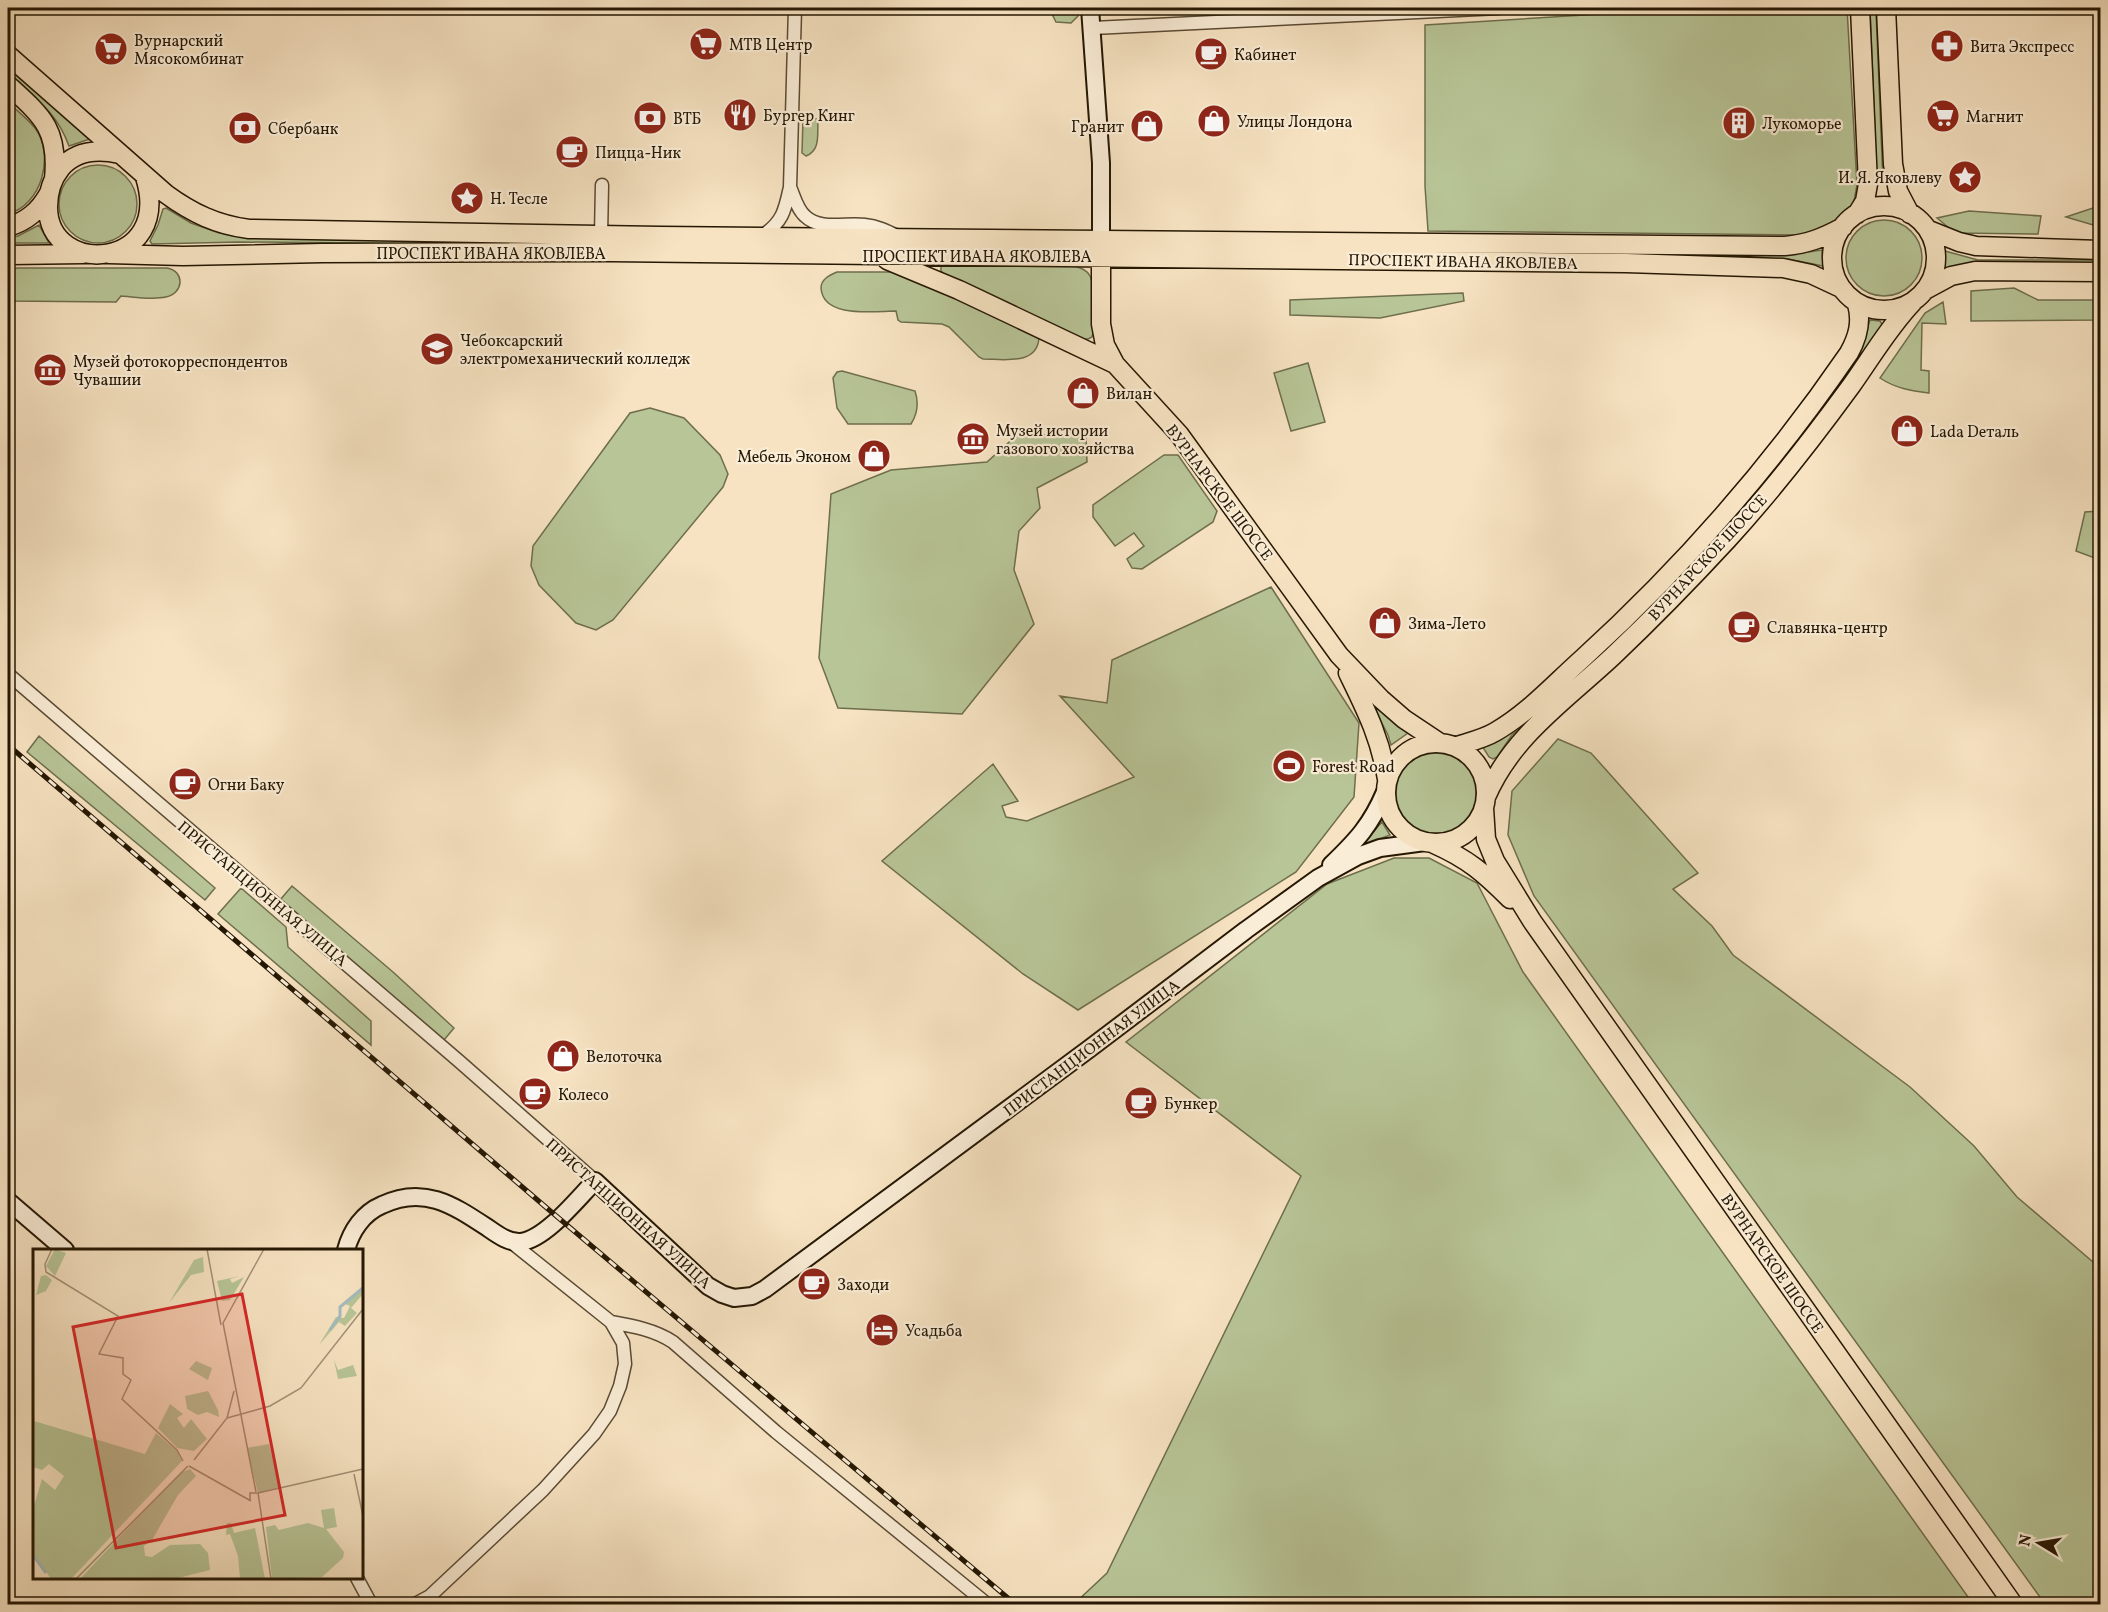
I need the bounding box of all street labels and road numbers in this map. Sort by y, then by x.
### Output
street label: ПРОСПЕКТ ИВАНА ЯКОВЛЕВА [376,244,606,266]
street label: ПРОСПЕКТ ИВАНА ЯКОВЛЕВА [862,247,1092,269]
street label: ПРОСПЕКТ ИВАНА ЯКОВЛЕВА [1348,250,1578,276]
street label: ВУРНАРСКОЕ ШОССЕ [1160,420,1277,566]
street label: ВУРНАРСКОЕ ШОССЕ [1644,490,1773,626]
street label: ПРИСТАНЦИОННАЯ УЛИЦА [172,817,351,972]
street label: ПРИСТАНЦИОННАЯ УЛИЦА [999,975,1185,1122]
street label: ПРИСТАНЦИОННАЯ УЛИЦА [540,1134,715,1295]
street label: ВУРНАРСКОЕ ШОССЕ [1715,1190,1828,1338]

